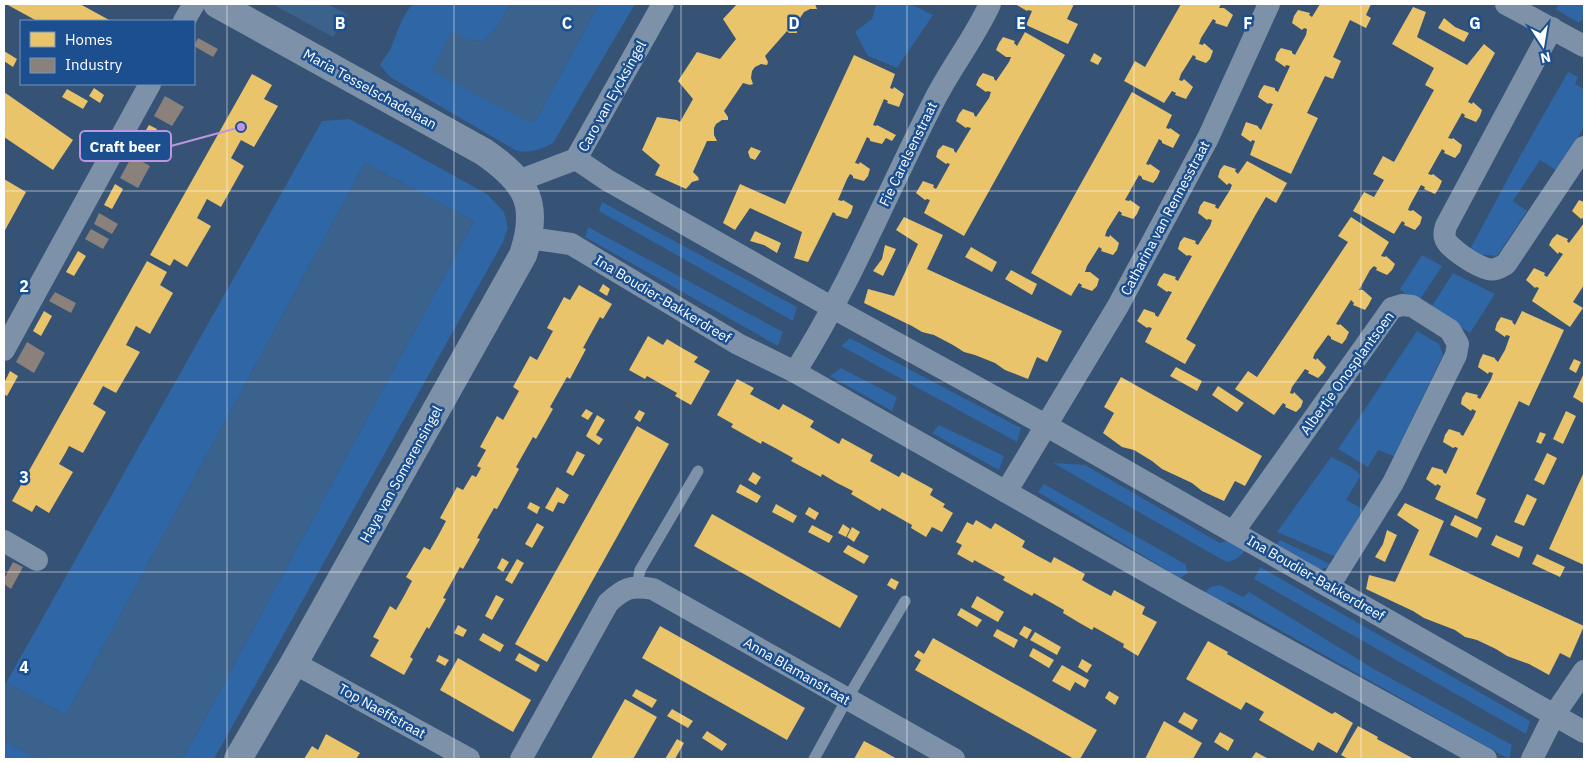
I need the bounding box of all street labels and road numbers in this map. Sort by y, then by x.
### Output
street label: Caro van Eycksingel [574,37,650,155]
street label: Maria Tesselschadelaan [300,45,440,133]
street label: Fie Carelsenstraat [875,99,941,209]
street label: Catharina van Rennesstraat [1117,137,1214,298]
street label: Ina Boudier-Bakkerdreef [592,251,735,347]
street label: Albertje Onosplantsoen [1296,308,1398,438]
street label: Haya van Somerensingel [356,402,446,546]
street label: Ina Boudier-Bakkerdreef [1244,531,1388,625]
street label: Anna Blamanstraat [740,633,854,709]
street label: Top Naeffstraat [335,680,429,742]

